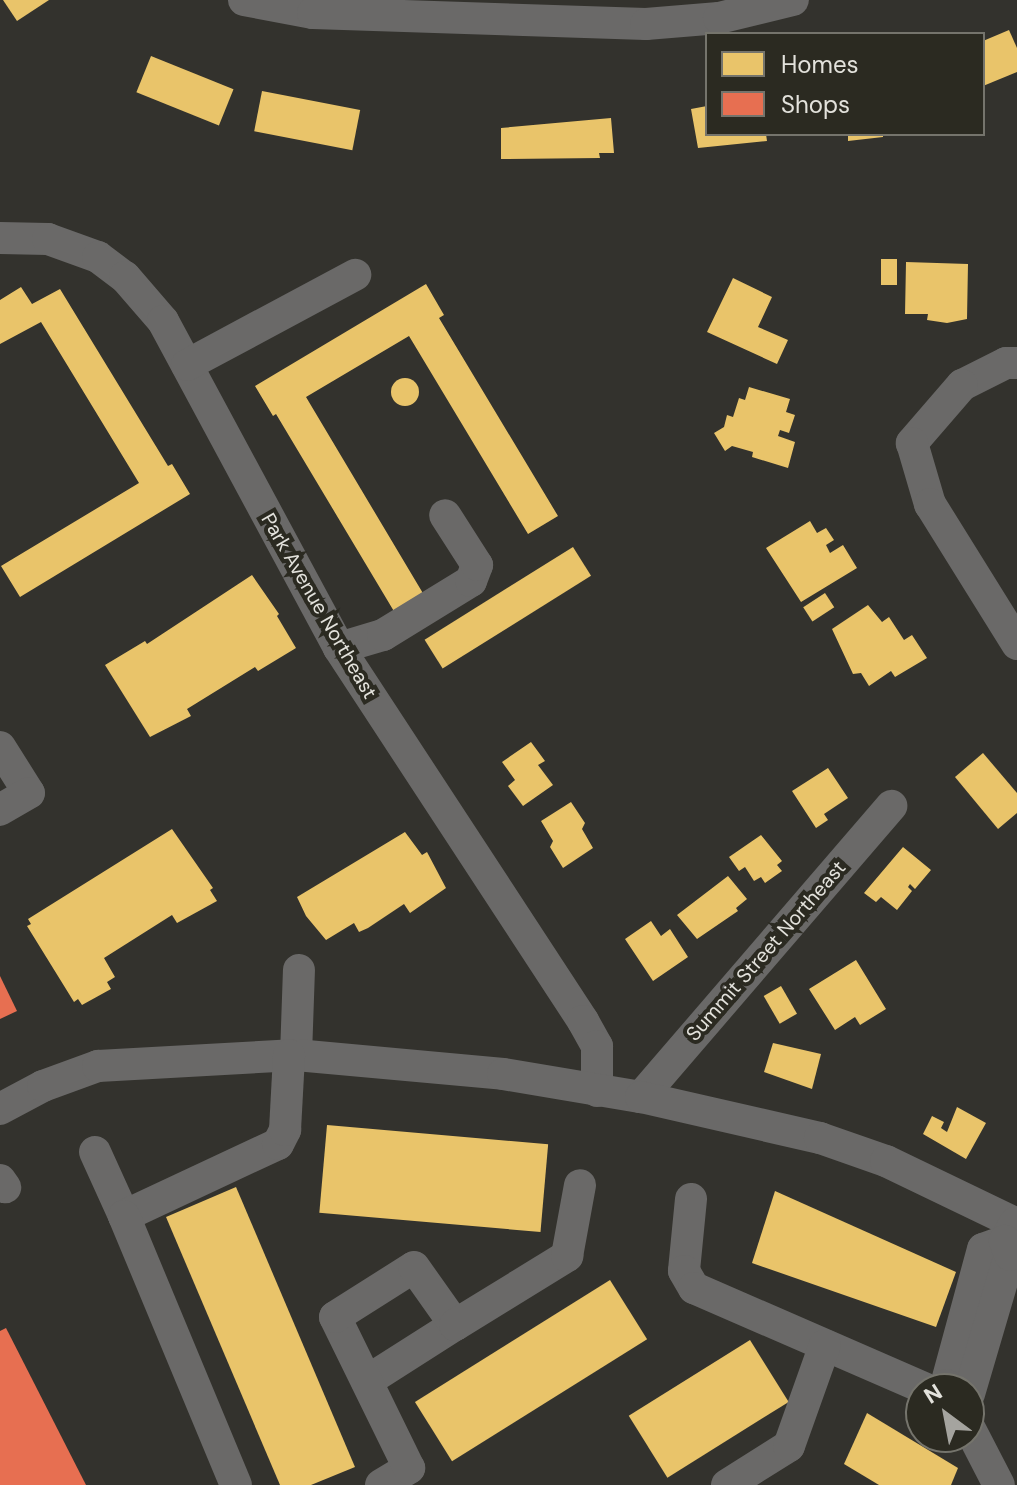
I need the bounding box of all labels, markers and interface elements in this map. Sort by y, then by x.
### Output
legend [705,32,985,136]
text: Homes [781,49,859,80]
text: Shops [781,89,850,120]
street label: Park Avenue Northeast [256,509,382,703]
street label: Summit Street Northeast [681,856,851,1046]
north arrow [905,1373,985,1453]
text: N [919,1377,948,1410]

